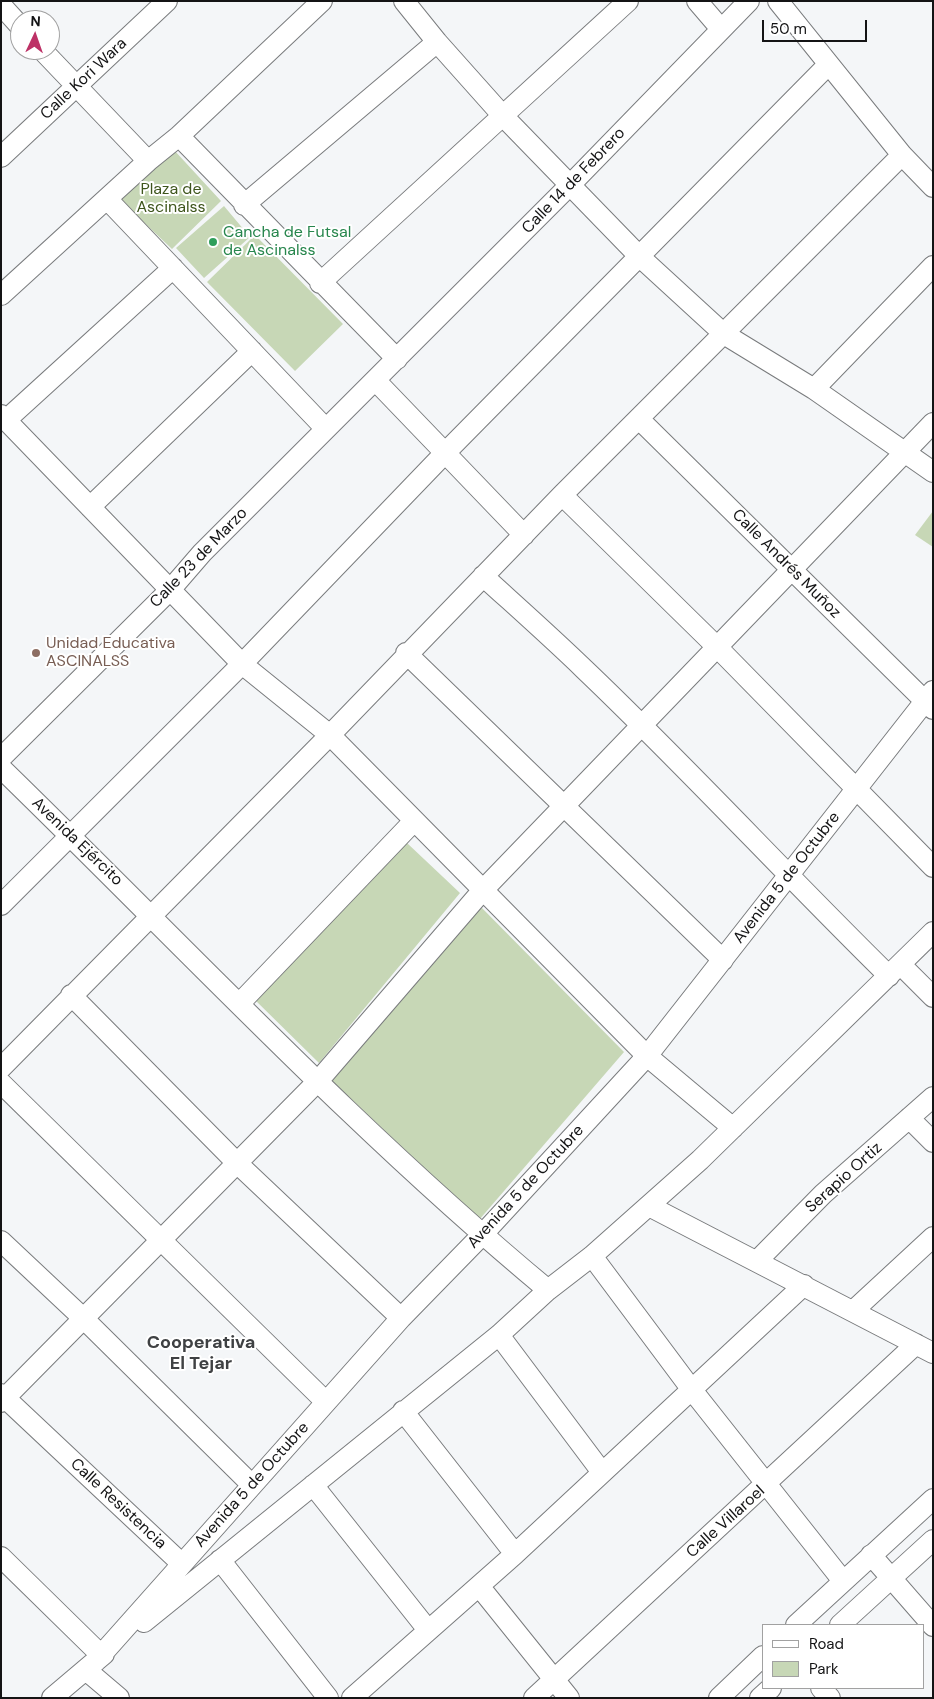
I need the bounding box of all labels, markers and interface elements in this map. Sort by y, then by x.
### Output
north arrow [10,10,60,60]
scale bar [764,10,869,42]
text: N [30,12,41,30]
text: 50 m [770,19,807,39]
street label: Calle Kori Wara [37,34,131,124]
street label: Calle 14 de Febrero [518,124,630,238]
park label: Plaza de Ascinalss [136,180,206,218]
place label: Cancha de Futsal de Ascinalss [223,223,351,261]
marker: Cancha de Futsal de Ascinalss [207,236,219,248]
street label: Calle 23 de Marzo [146,504,252,612]
street label: Calle Andrés Muñoz [728,506,844,622]
place label: Unidad Educativa ASCINALSS [46,634,175,672]
marker: Unidad Educativa ASCINALSS [30,647,42,659]
street label: Avenida Ejército [27,794,127,890]
street label: Avenida 5 de Octubre [730,808,844,948]
street label: Avenida 5 de Octubre [464,1121,588,1253]
street label: Serapio Ortiz [802,1139,886,1217]
district label: Cooperativa El Tejar [147,1332,255,1375]
street label: Avenida 5 de Octubre [191,1418,313,1552]
street label: Calle Resistencia [66,1455,170,1553]
street label: Calle Villaroel [683,1482,769,1562]
legend [762,1624,924,1689]
text: Road [809,1634,844,1654]
text: Park [809,1659,839,1679]

